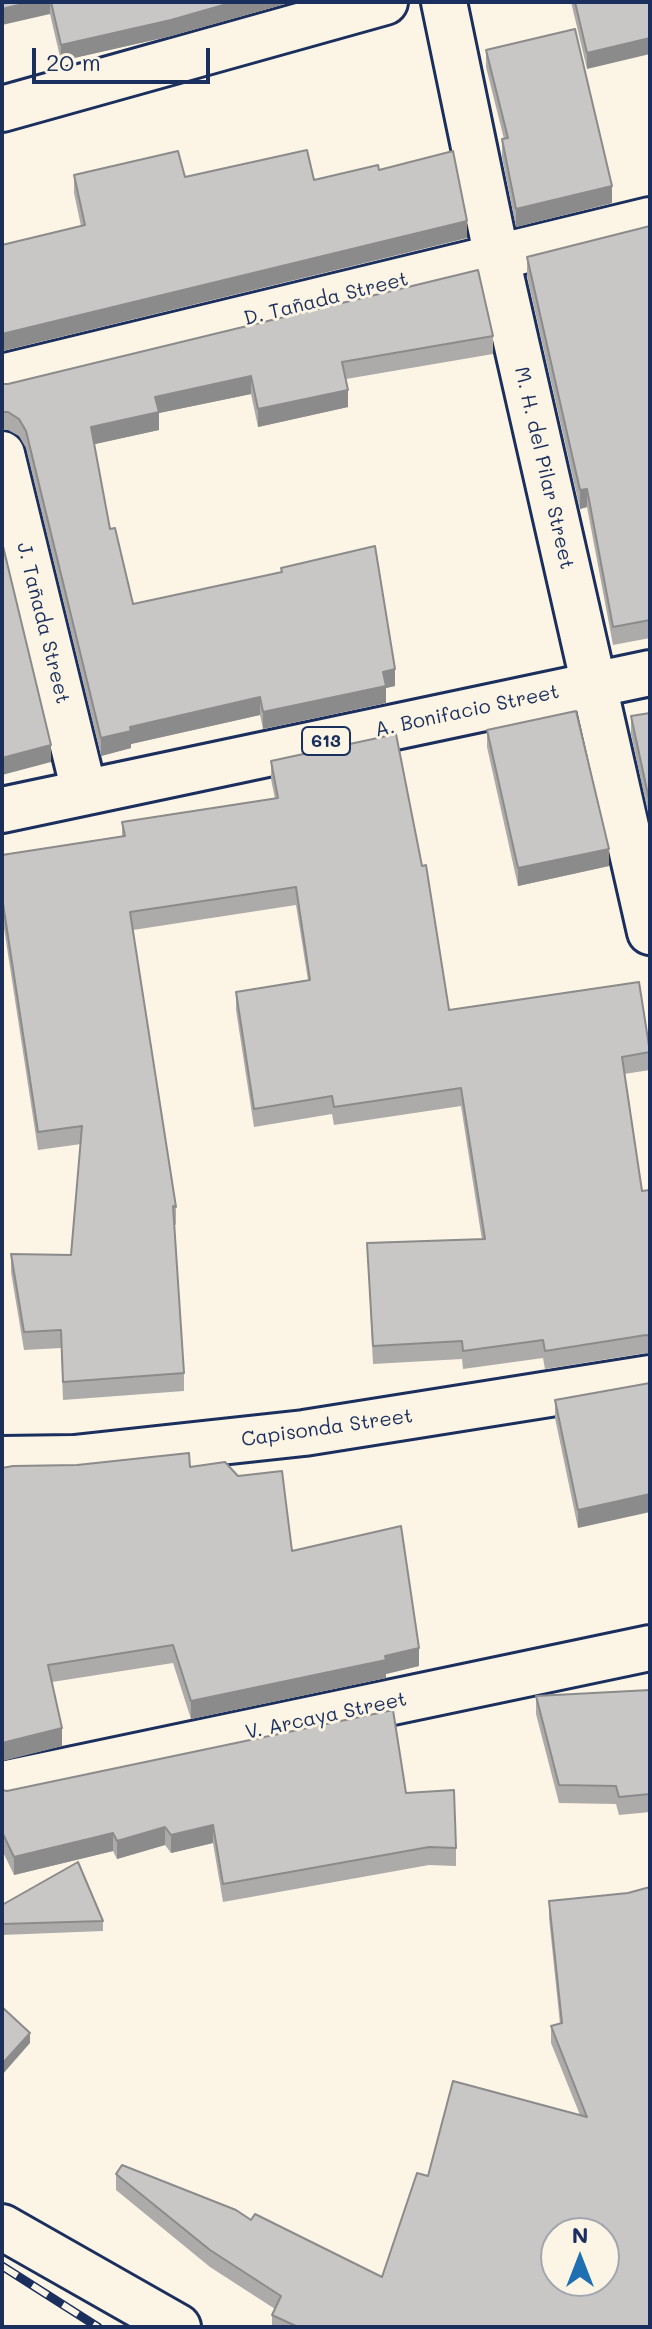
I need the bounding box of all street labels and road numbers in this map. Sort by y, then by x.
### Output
street label: D. Tañada Street [241,267,411,331]
street label: M. H. del Pilar Street [509,364,579,572]
street label: J. Tañada Street [11,540,75,706]
street label: A. Bonifacio Street [373,680,561,742]
road number: 613 [302,727,350,755]
street label: Capisonda Street [240,1404,414,1452]
street label: V. Arcaya Street [243,1687,409,1745]

